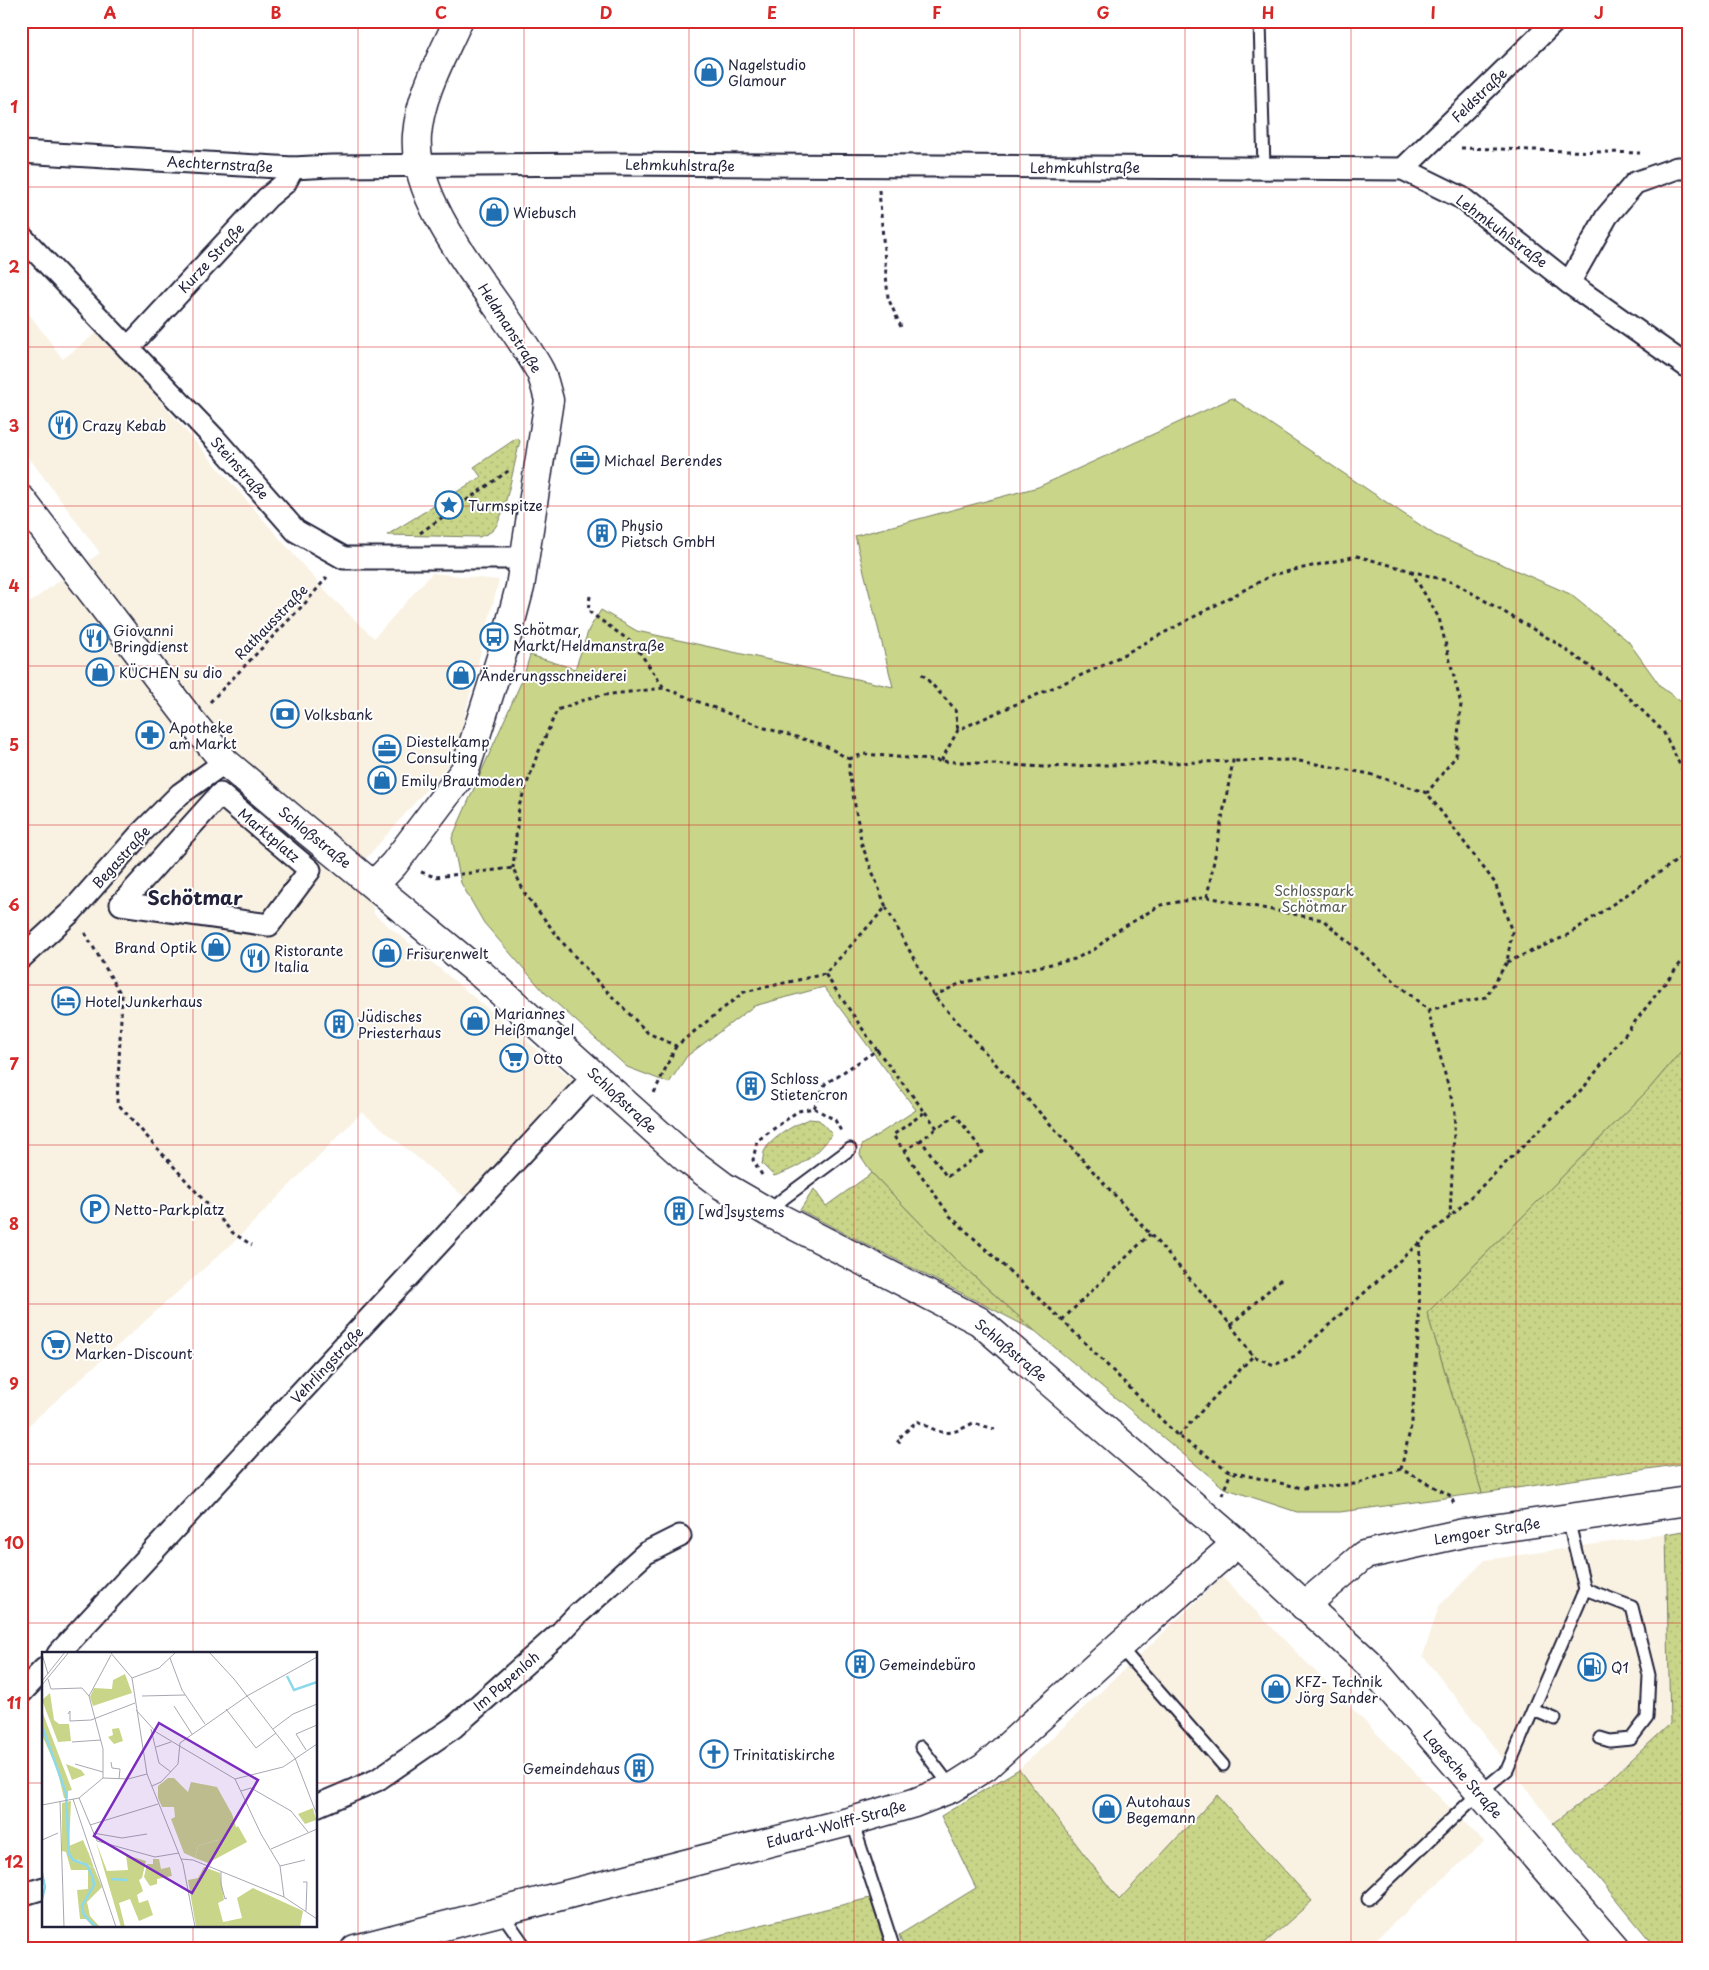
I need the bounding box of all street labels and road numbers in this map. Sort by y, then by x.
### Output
street label: Feldstraße [1446,63,1512,127]
street label: Aechternstraße [167,151,273,177]
street label: Lehmkuhlstraße [625,154,735,176]
street label: Lehmkuhlstraße [1030,157,1140,178]
street label: Lehmkuhlstraße [1452,190,1552,272]
street label: Kurze Straße [173,218,249,298]
street label: Heldmanstraße [473,279,547,377]
street label: Steinstraße [206,432,274,504]
street label: Rathausstraße [230,580,312,664]
street label: Schloßstraße [274,801,356,873]
street label: Marktplatz [234,803,305,867]
street label: Begastraße [87,821,155,893]
street label: Schloßstraße [582,1062,662,1138]
street label: Schloßstraße [970,1314,1052,1386]
street label: Vehrlingstraße [286,1322,368,1408]
street label: Lemgoer Straße [1432,1512,1542,1550]
street label: Im Papenloh [468,1646,544,1716]
street label: Lagesche Straße [1419,1725,1507,1823]
street label: Eduard-Wolff-Straße [764,1795,908,1853]

